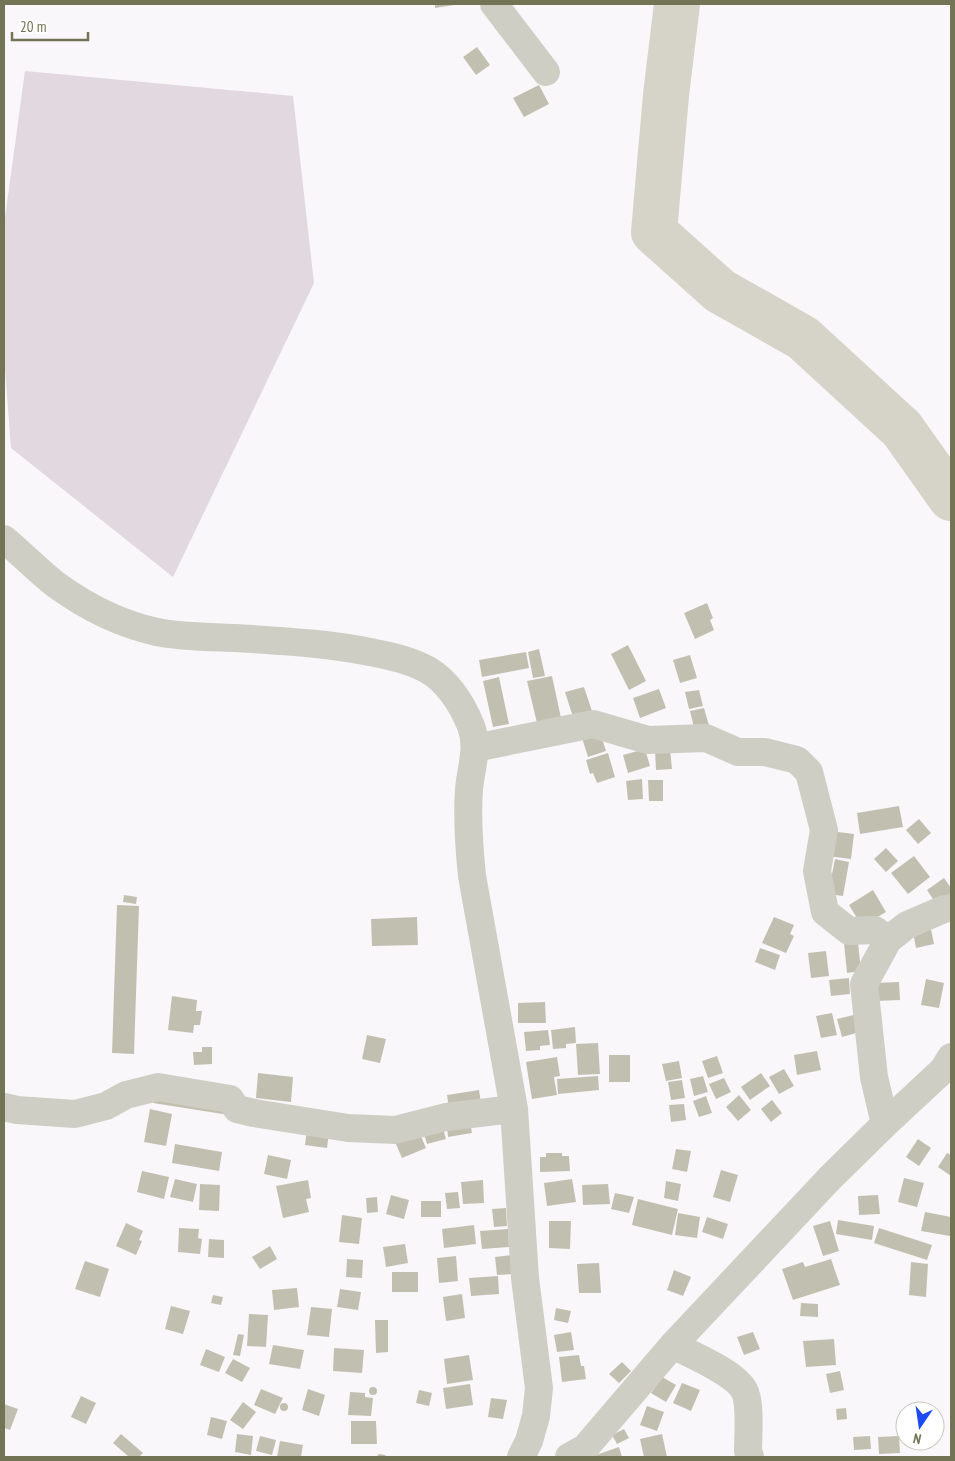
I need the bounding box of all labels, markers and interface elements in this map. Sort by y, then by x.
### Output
scale bar [12,10,89,42]
text: 20 m [20,17,46,36]
north arrow [895,1401,945,1451]
text: N [911,1429,923,1448]

